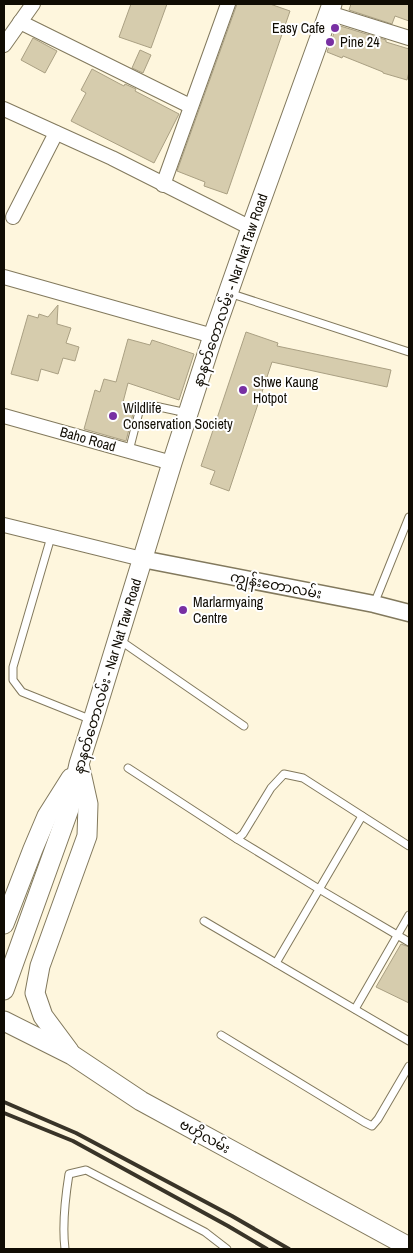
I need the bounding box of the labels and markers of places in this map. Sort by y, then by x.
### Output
place label: Easy Cafe [272,19,325,37]
marker: Easy Cafe [329,22,341,34]
place label: Pine 24 [340,33,380,51]
marker: Pine 24 [324,36,336,48]
place label: Shwe Kaung Hotpot [253,373,319,407]
marker: Shwe Kaung Hotpot [237,384,249,396]
place label: Wildlife Conservation Society [123,399,233,433]
marker: Wildlife Conservation Society [107,410,119,422]
place label: Marlarmyaing Centre [193,593,264,627]
marker: Marlarmyaing Centre [177,604,189,616]

